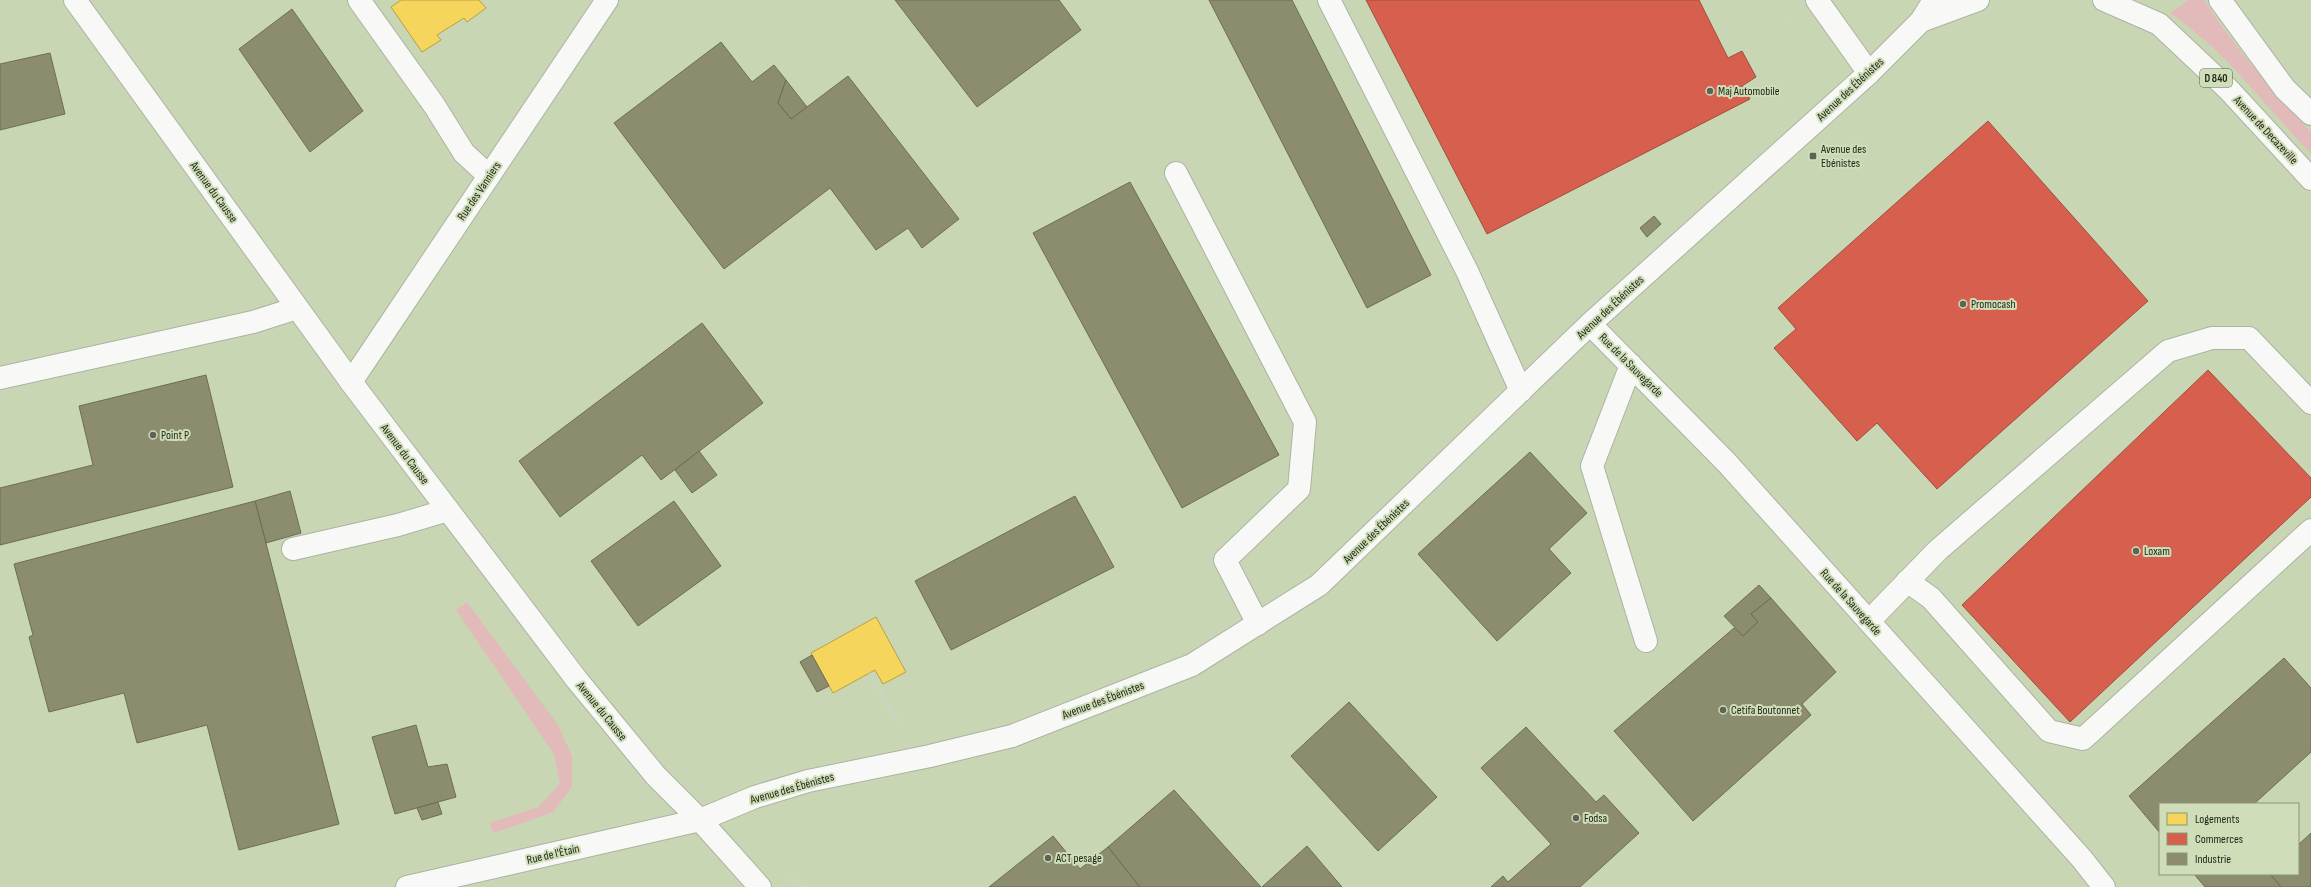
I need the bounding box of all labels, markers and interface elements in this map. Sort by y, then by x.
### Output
street label: Avenue des Ébénistes [1813,54,1887,125]
road number: D 840 [2200,69,2232,87]
place label: Maj Automobile [1718,84,1780,99]
marker: Maj Automobile [1705,86,1715,96]
street label: Avenue de Decazeville [2229,92,2301,168]
place label: Avenue des Ebénistes [1820,142,1866,171]
marker: Avenue des Ebénistes [1808,151,1818,161]
street label: Avenue du Causse [186,158,241,226]
street label: Rue des Vanniers [454,159,505,224]
street label: Avenue des Ébénistes [1573,272,1647,343]
place label: Promocash [1971,297,2016,312]
marker: Promocash [1958,299,1968,309]
street label: Rue de la Sauvegarde [1596,330,1666,401]
street label: Avenue du Causse [376,420,432,488]
place label: Point P [161,428,189,443]
marker: Point P [148,430,158,440]
street label: Avenue des Ébénistes [1339,496,1413,567]
place label: Loxam [2144,544,2170,559]
marker: Loxam [2131,546,2141,556]
street label: Rue de la Sauvegarde [1817,566,1885,639]
street label: Avenue du Causse [573,678,630,744]
street label: Avenue des Ébénistes [1059,678,1146,723]
place label: Cetifa Boutonnet [1731,703,1800,718]
marker: Cetifa Boutonnet [1718,705,1728,715]
street label: Avenue des Ébénistes [748,769,836,808]
legend [2159,803,2299,875]
place label: Fodsa [1584,811,1608,826]
text: Logements [2195,812,2239,827]
marker: Fodsa [1571,813,1581,823]
text: Commerces [2195,832,2243,847]
street label: Rue de l'Étain [525,841,581,868]
place label: ACT pesage [1055,851,1102,866]
text: Industrie [2195,852,2231,867]
marker: ACT pesage [1043,853,1053,863]

